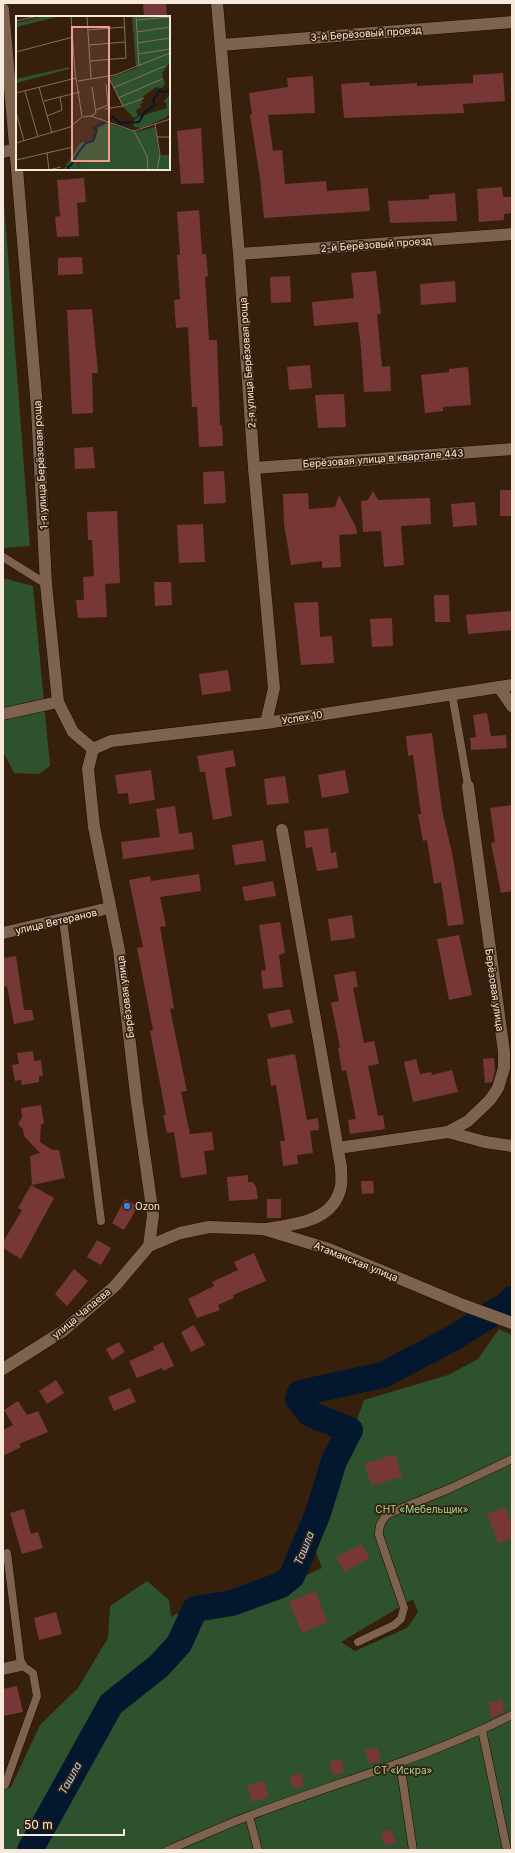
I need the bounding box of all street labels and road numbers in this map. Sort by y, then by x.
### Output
street label: 3-й Берёзовый проезд [310,23,422,43]
street label: 2-й Берёзовый проезд [320,234,432,254]
street label: 2-я улица Берёзовая роща [236,297,258,429]
street label: 1-я улица Берёзовая роща [31,400,49,530]
street label: Берёзовая улица в квартале 443 [302,446,464,470]
street label: Успех 10 [281,708,323,726]
street label: улица Ветеранов [14,906,98,936]
street label: Берёзовая улица [483,948,507,1032]
street label: Берёзовая улица [114,955,136,1039]
street label: Атаманская улица [312,1239,400,1283]
street label: улица Чапаева [49,1285,113,1341]

